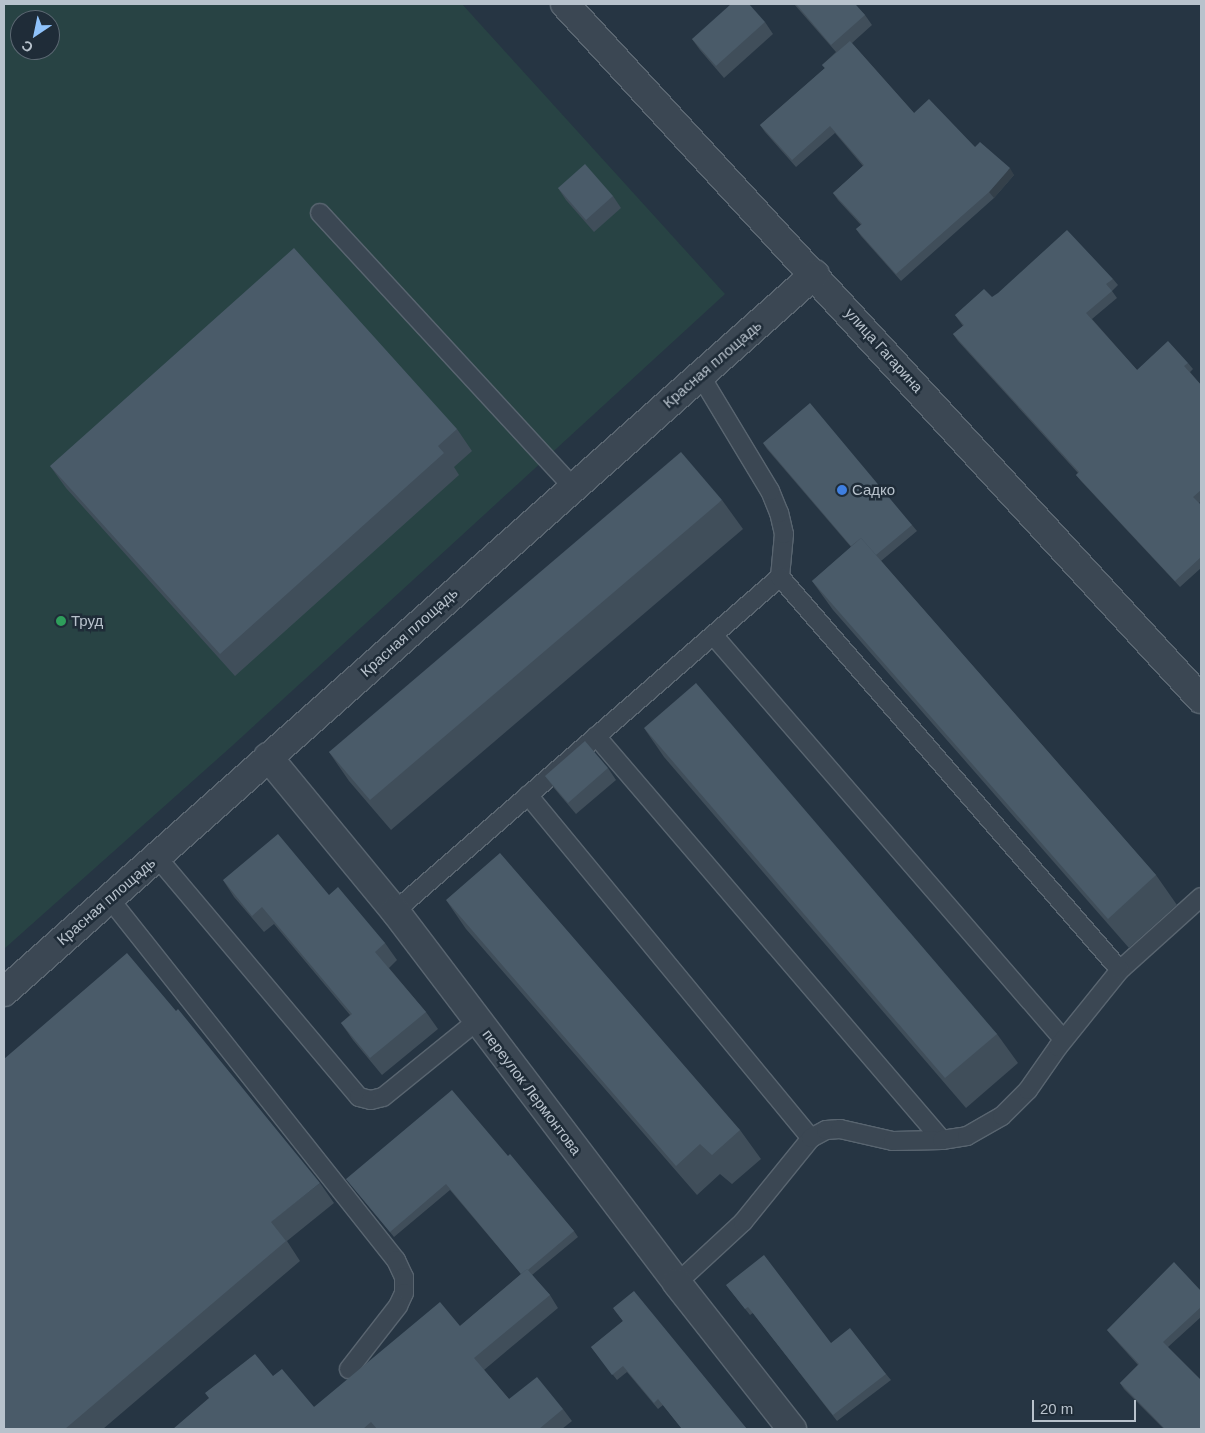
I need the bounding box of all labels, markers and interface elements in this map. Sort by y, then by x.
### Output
north arrow [10,10,60,60]
text: С [19,37,36,56]
street label: улица Гагарина [841,304,927,396]
street label: Красная площадь [659,316,765,412]
place label: Садко [852,481,895,499]
marker: Садко [836,484,848,496]
street label: Красная площадь [357,584,461,680]
place label: Труд [71,612,103,630]
marker: Труд [55,615,67,627]
street label: Красная площадь [53,853,159,949]
street label: переулок Лермонтова [479,1026,585,1158]
scale bar [1035,1390,1139,1422]
text: 20 m [1040,1400,1073,1417]

